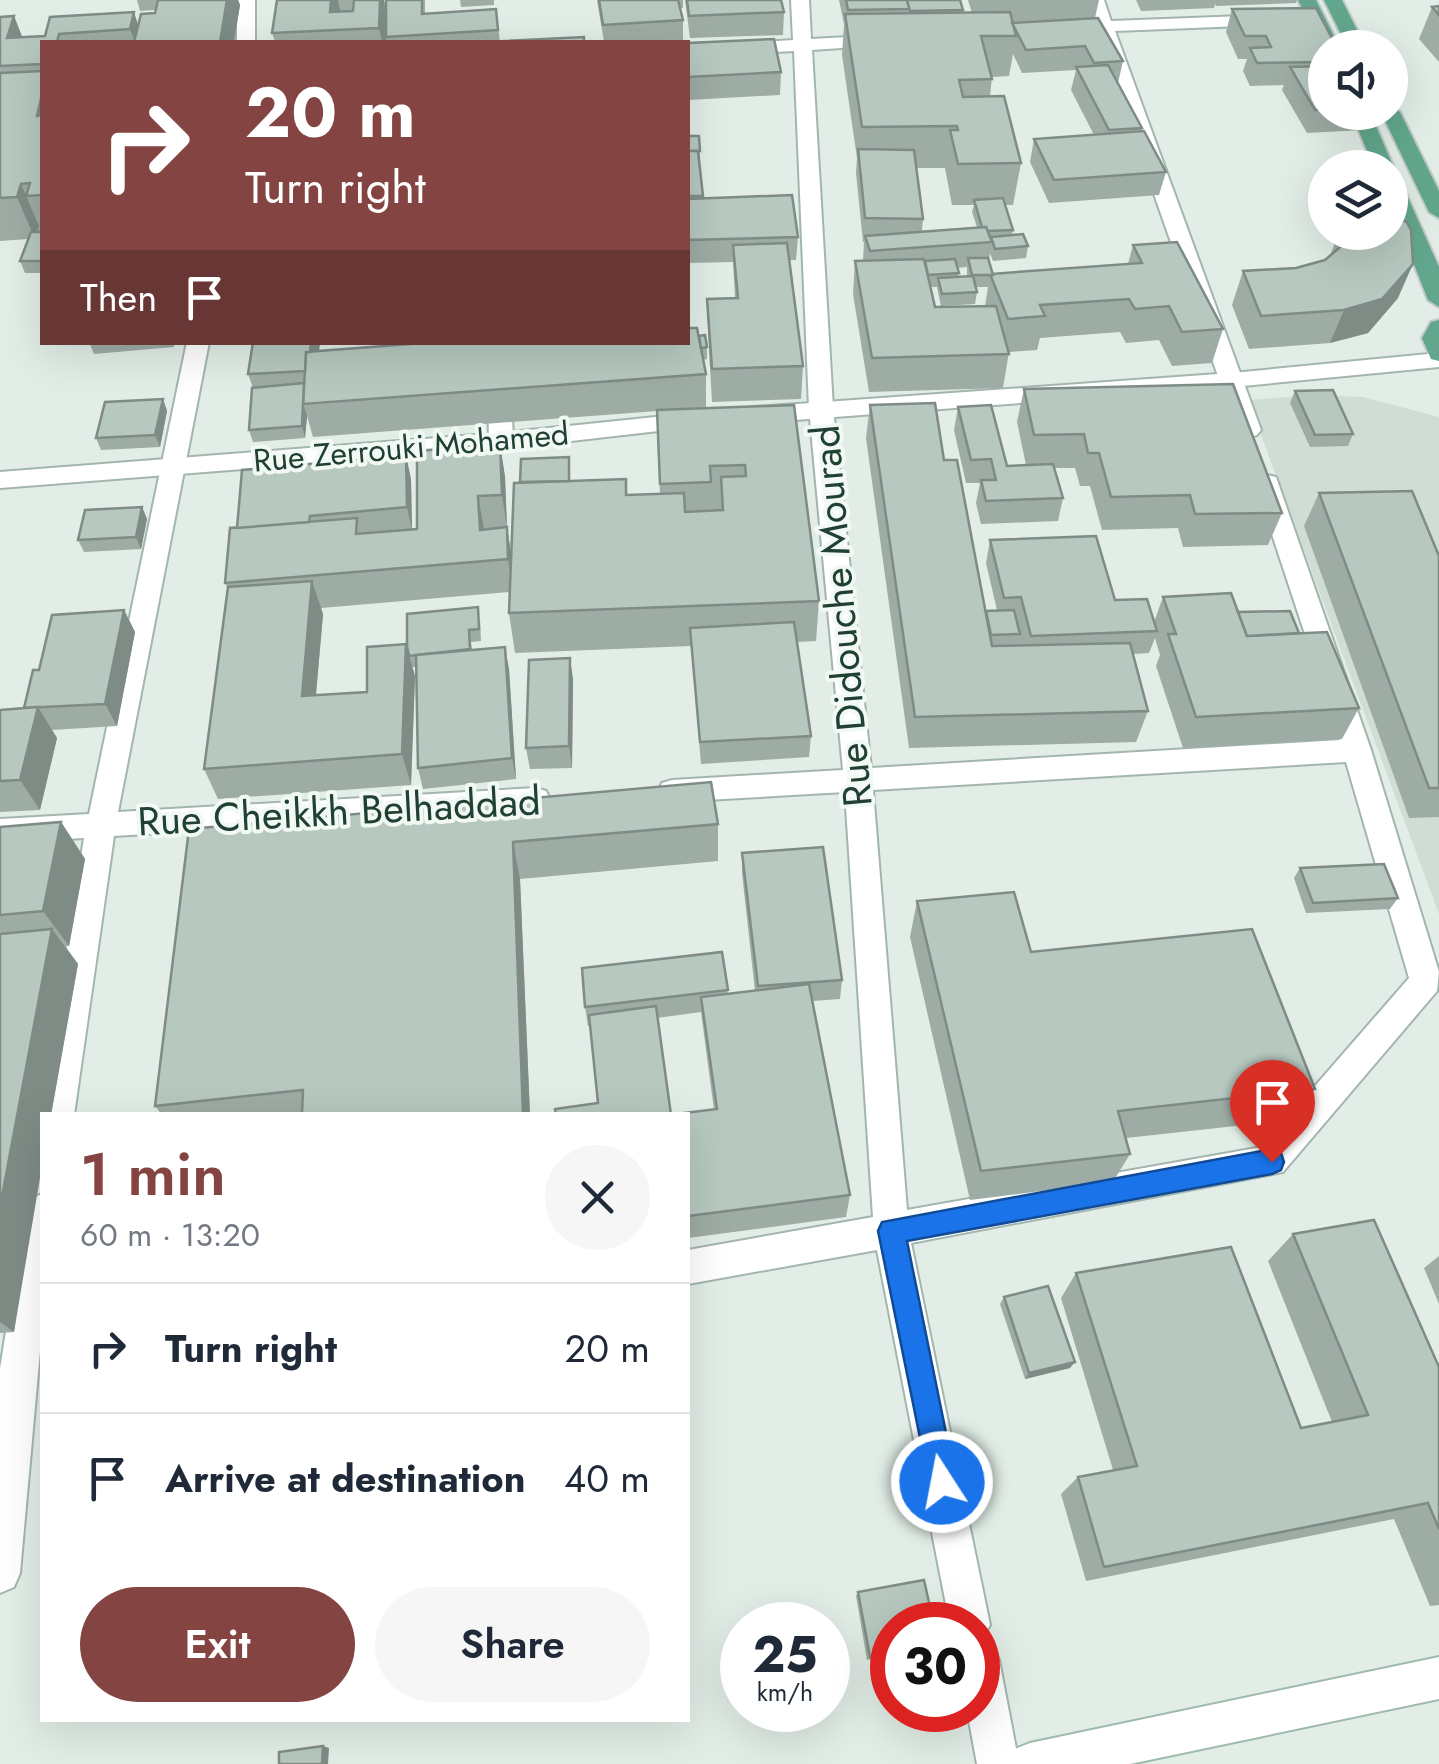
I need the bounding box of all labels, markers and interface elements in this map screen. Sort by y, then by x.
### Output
map controls [1308,30,1408,250]
button: sound [1308,30,1408,130]
text: 20 m [245,62,416,163]
icon: right [80,80,210,210]
button: layers [1308,150,1408,250]
text: Turn right [245,155,426,220]
text: Then [80,270,157,325]
icon: arrive [177,270,232,325]
street label: Rue Zerrouki Mohamed [251,410,571,484]
street label: Rue Didouche Mourad [795,423,887,809]
street label: Rue Cheikkh Belhaddad [136,771,542,851]
pin [1230,1060,1315,1163]
icon: arrive [1245,1075,1300,1130]
text: 1 min [80,1131,226,1218]
button: close [545,1145,650,1250]
text: 60 m · 13:20 [80,1212,260,1258]
icon: right [80,1321,135,1376]
text: Turn right [165,1321,337,1376]
text: 20 m [565,1321,650,1376]
position arrow [890,1430,994,1534]
icon: arrive [80,1451,135,1506]
text: Arrive at destination [165,1451,526,1506]
text: 40 m [564,1451,650,1506]
button: Exit [80,1587,355,1702]
button: Share [375,1587,650,1702]
speed limit sign: 30 [870,1602,1000,1732]
text: 25 [752,1618,818,1691]
text: km/h [757,1674,813,1710]

